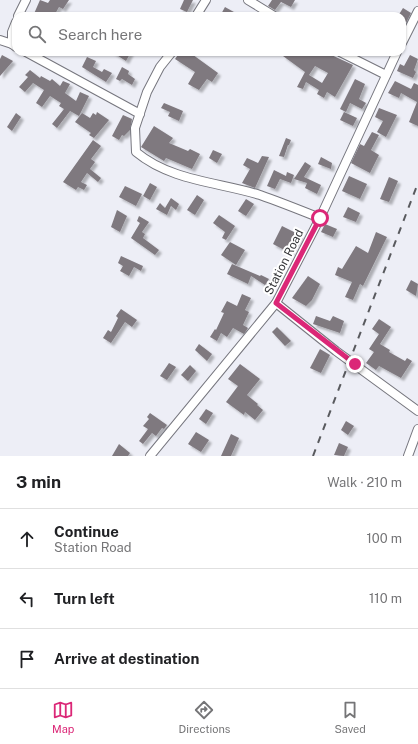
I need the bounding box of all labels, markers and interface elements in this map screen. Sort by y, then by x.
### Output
search box [12,12,406,56]
icon: search [26,23,48,45]
text: Search here [58,26,142,43]
route start [311,209,329,227]
street label: Station Road [262,227,306,297]
route end [346,355,364,373]
text: 3 min [16,472,61,492]
text: Walk · 210 m [327,475,402,490]
text: Continue [54,523,119,540]
icon: ahead [16,528,38,550]
text: 100 m [366,531,402,546]
text: Station Road [54,540,131,555]
icon: left [16,588,38,610]
text: Turn left [54,590,115,607]
text: 110 m [369,591,402,606]
icon: arrive [16,648,38,670]
text: Arrive at destination [54,650,199,667]
tab: Map [52,699,74,735]
tab: Directions [179,699,230,735]
tab: Saved [334,699,366,735]

